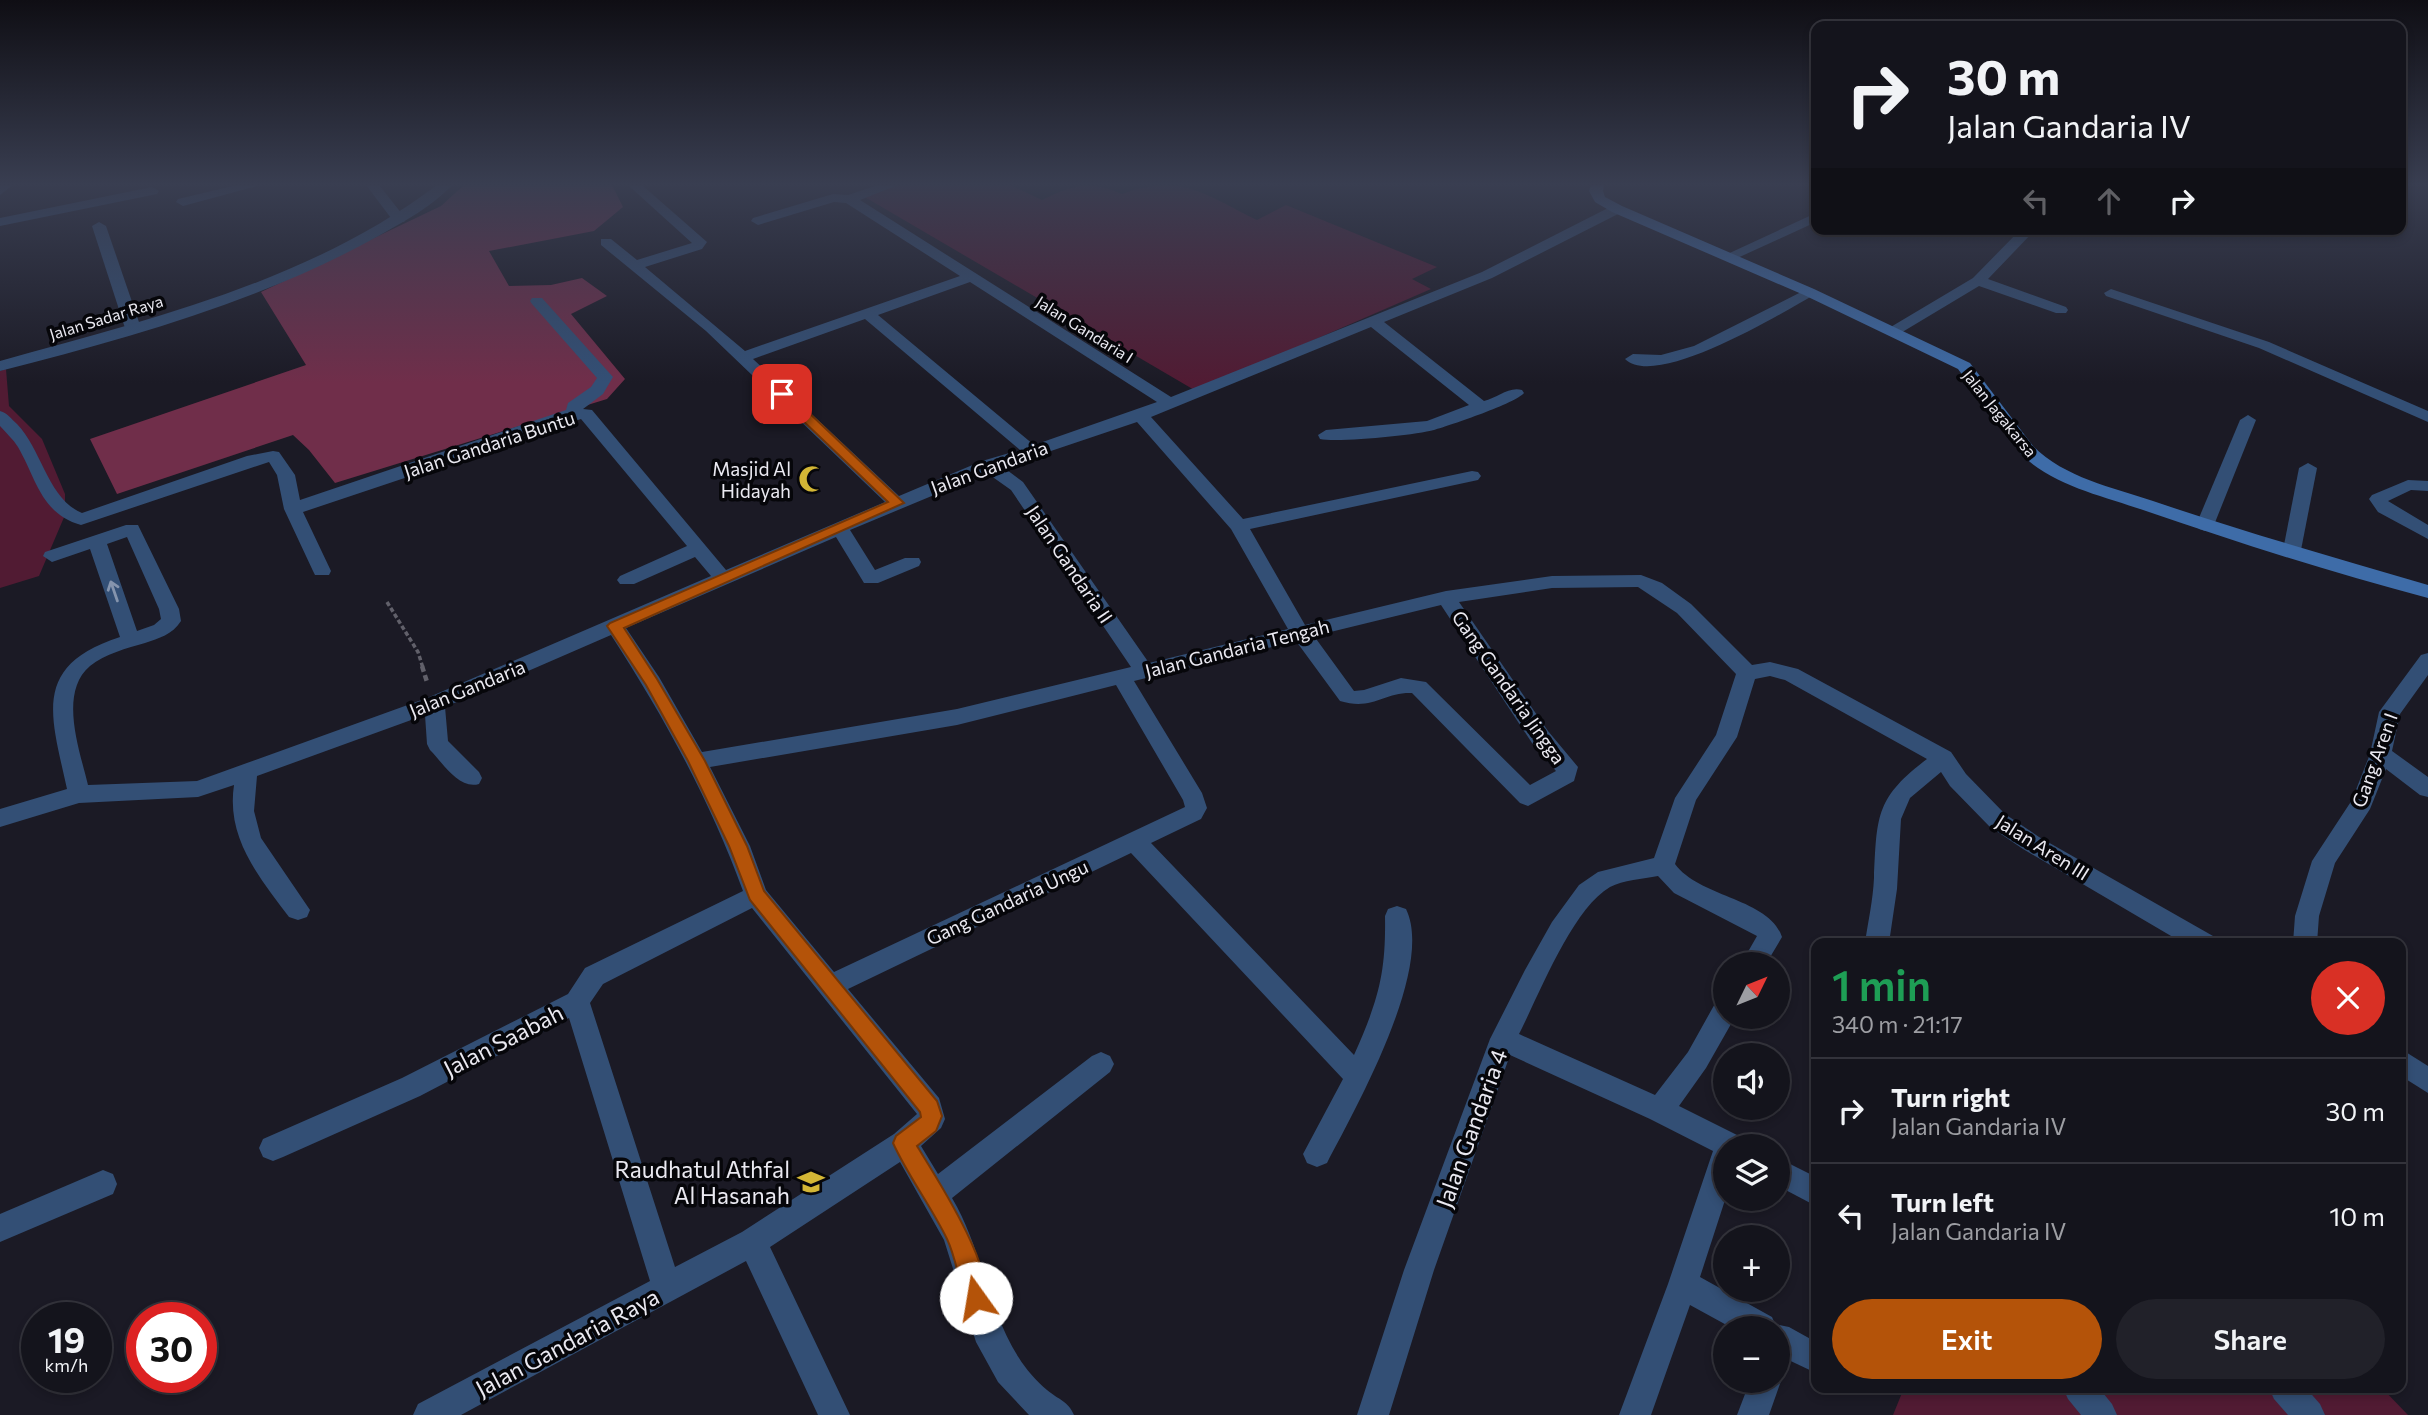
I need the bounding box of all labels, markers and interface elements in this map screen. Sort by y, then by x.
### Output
text: 30 m [1947,45,2060,105]
icon: right [1832,49,1923,140]
text: Jalan Gandaria IV [1947,105,2191,145]
icon: left [2017,182,2055,220]
icon: ahead [2090,182,2128,220]
icon: right [2163,182,2201,220]
street label: Jalan Sadar Raya [47,291,165,343]
street label: Jalan Gandaria I [1033,292,1137,366]
pin [752,364,812,424]
street label: Jalan Jagakarsa [1959,366,2041,460]
icon: arrive [763,375,801,413]
street label: Jalan Gandaria Buntu [400,405,578,483]
street label: Jalan Gandaria [927,435,1051,499]
place label: Masjid Al Hidayah [712,457,791,502]
mosque icon: Masjid Al Hidayah [797,464,827,494]
street label: Jalan Gandaria II [1022,501,1118,627]
one-way arrow [107,581,119,603]
street label: Gang Gandaria Jingga [1447,606,1571,768]
street label: Jalan Gandaria Tengah [1142,614,1332,682]
street label: Jalan Gandaria [406,654,528,722]
street label: Gang Aren I [2346,710,2402,810]
street label: Jalan Aren III [1992,809,2094,885]
street label: Gang Gandaria Ungu [922,854,1092,950]
north arrow [1713,952,1790,1029]
map controls [1713,952,1790,1393]
text: 1 min [1832,958,1931,1010]
button: close [2311,961,2385,1035]
street label: Jalan Saabah [438,998,568,1082]
text: 340 m · 21:17 [1832,1010,1963,1038]
button: sound [1713,1043,1790,1120]
street label: Jalan Gandaria 4 [1429,1045,1513,1211]
text: Turn right [1891,1081,2010,1112]
icon: right [1832,1092,1870,1130]
text: 30 m [2326,1095,2385,1126]
text: Jalan Gandaria IV [1891,1112,2066,1140]
button: layers [1713,1134,1790,1211]
place label: Raudhatul Athfal Al Hasanah [614,1155,790,1209]
school or university icon: Raudhatul Athfal Al Hasanah [796,1167,826,1197]
text: Turn left [1891,1186,1994,1217]
icon: left [1832,1197,1870,1235]
text: 10 m [2329,1200,2385,1231]
text: Jalan Gandaria IV [1891,1217,2066,1245]
button: + [1713,1225,1790,1302]
position arrow [939,1261,1013,1335]
street label: Jalan Gandaria Raya [470,1282,664,1402]
button: Exit [1832,1299,2102,1379]
button: Share [2116,1299,2385,1379]
speed limit sign: 30 [126,1302,217,1393]
button: − [1713,1316,1790,1393]
text: 19 [48,1317,85,1360]
text: km/h [45,1354,88,1376]

